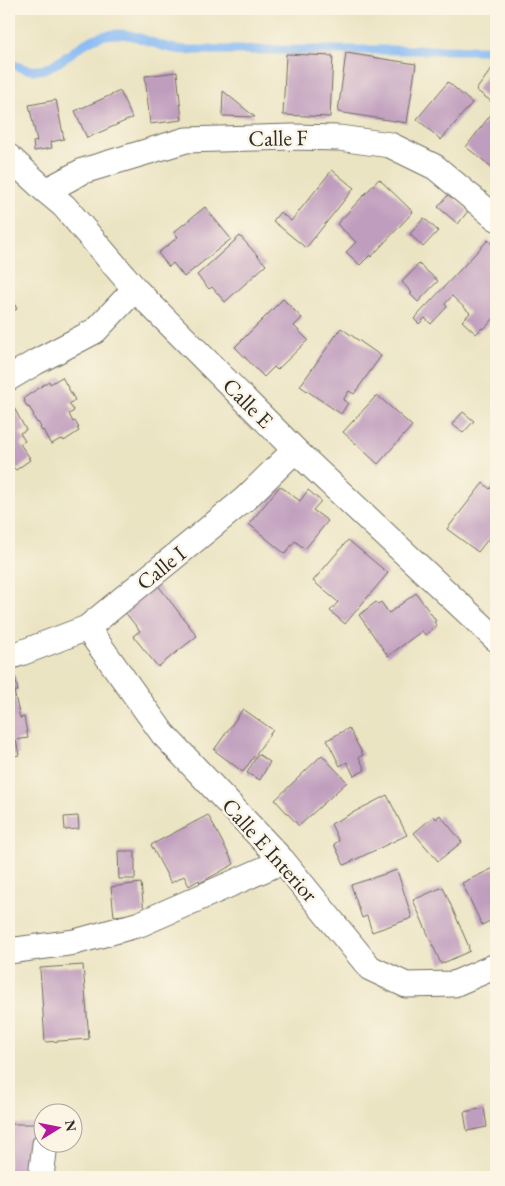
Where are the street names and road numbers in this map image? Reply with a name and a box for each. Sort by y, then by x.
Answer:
street label: Calle F [248,123,308,153]
street label: Calle E [216,371,280,435]
street label: Calle I [130,539,192,597]
street label: Calle E Interior [216,792,325,909]

